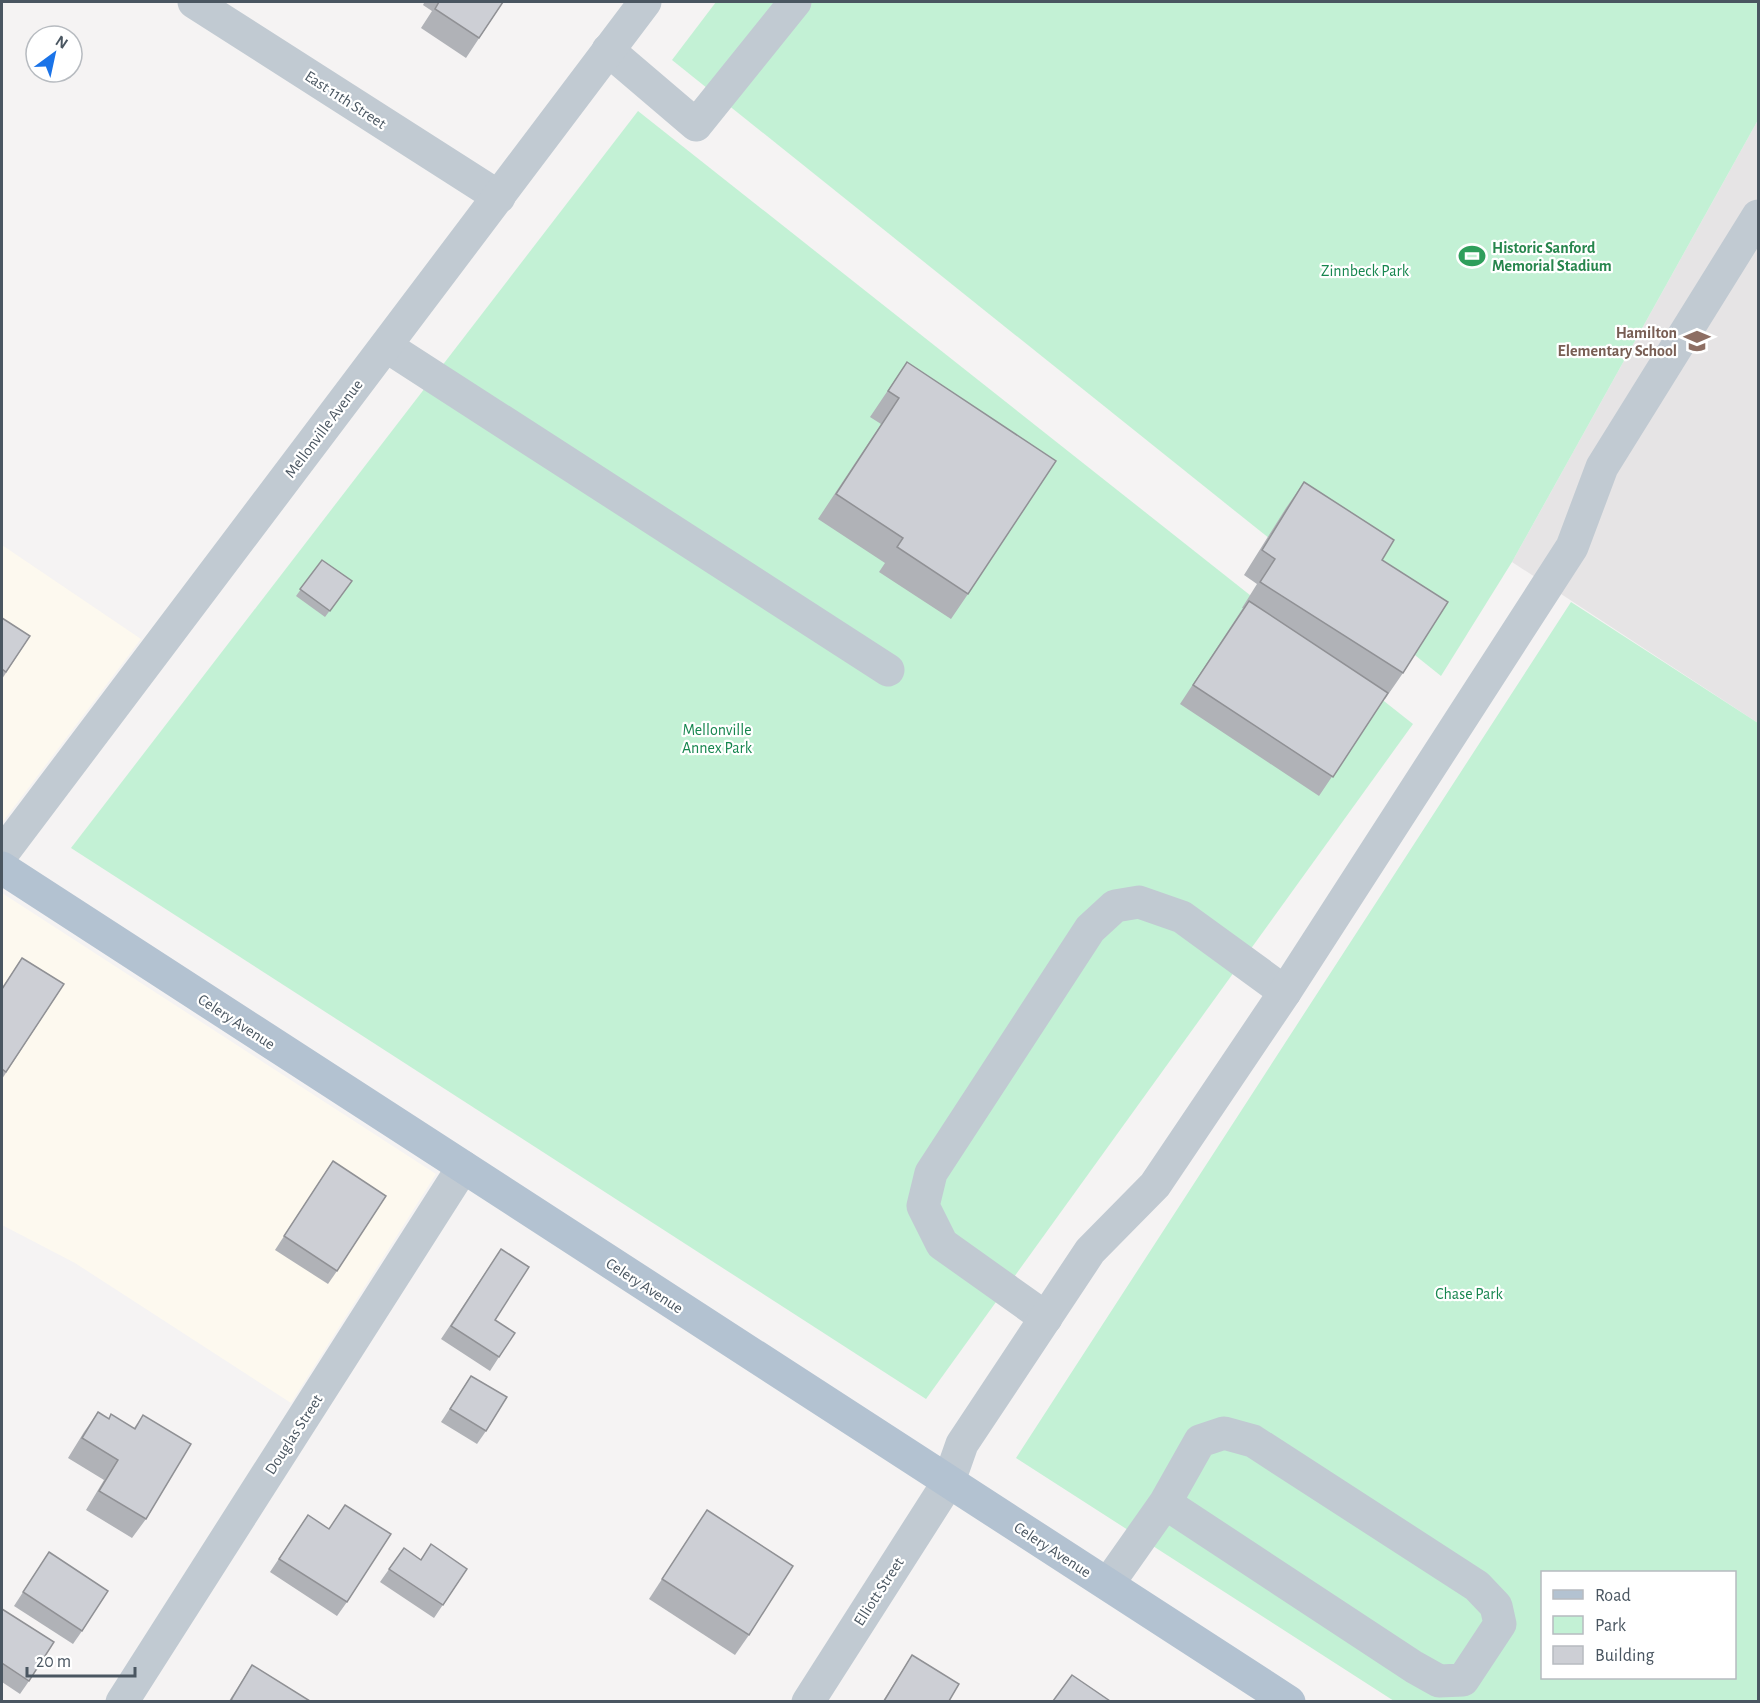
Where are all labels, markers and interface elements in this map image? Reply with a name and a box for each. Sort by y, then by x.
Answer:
north arrow [24,24,84,84]
text: N [53,33,71,52]
street label: East 11th Street [302,68,389,132]
place label: Historic Sanford Memorial Stadium [1492,240,1612,274]
sports icon: Historic Sanford Memorial Stadium [1457,241,1487,271]
park label: Zinnbeck Park [1321,263,1410,279]
place label: Hamilton Elementary School [1557,325,1677,360]
school or university icon: Hamilton Elementary School [1682,326,1712,356]
street label: Mellonville Avenue [282,376,366,481]
park label: Mellonville Annex Park [682,722,753,756]
street label: Celery Avenue [195,991,278,1053]
street label: Celery Avenue [603,1255,686,1317]
park label: Chase Park [1435,1286,1503,1302]
street label: Douglas Street [262,1392,326,1477]
street label: Celery Avenue [1011,1519,1094,1581]
street label: Elliott Street [851,1555,907,1629]
legend [1541,1571,1736,1679]
text: Road [1595,1587,1631,1605]
text: Park [1595,1617,1627,1635]
scale bar [27,1640,135,1678]
text: Building [1595,1647,1655,1665]
text: 20 m [36,1653,71,1671]

